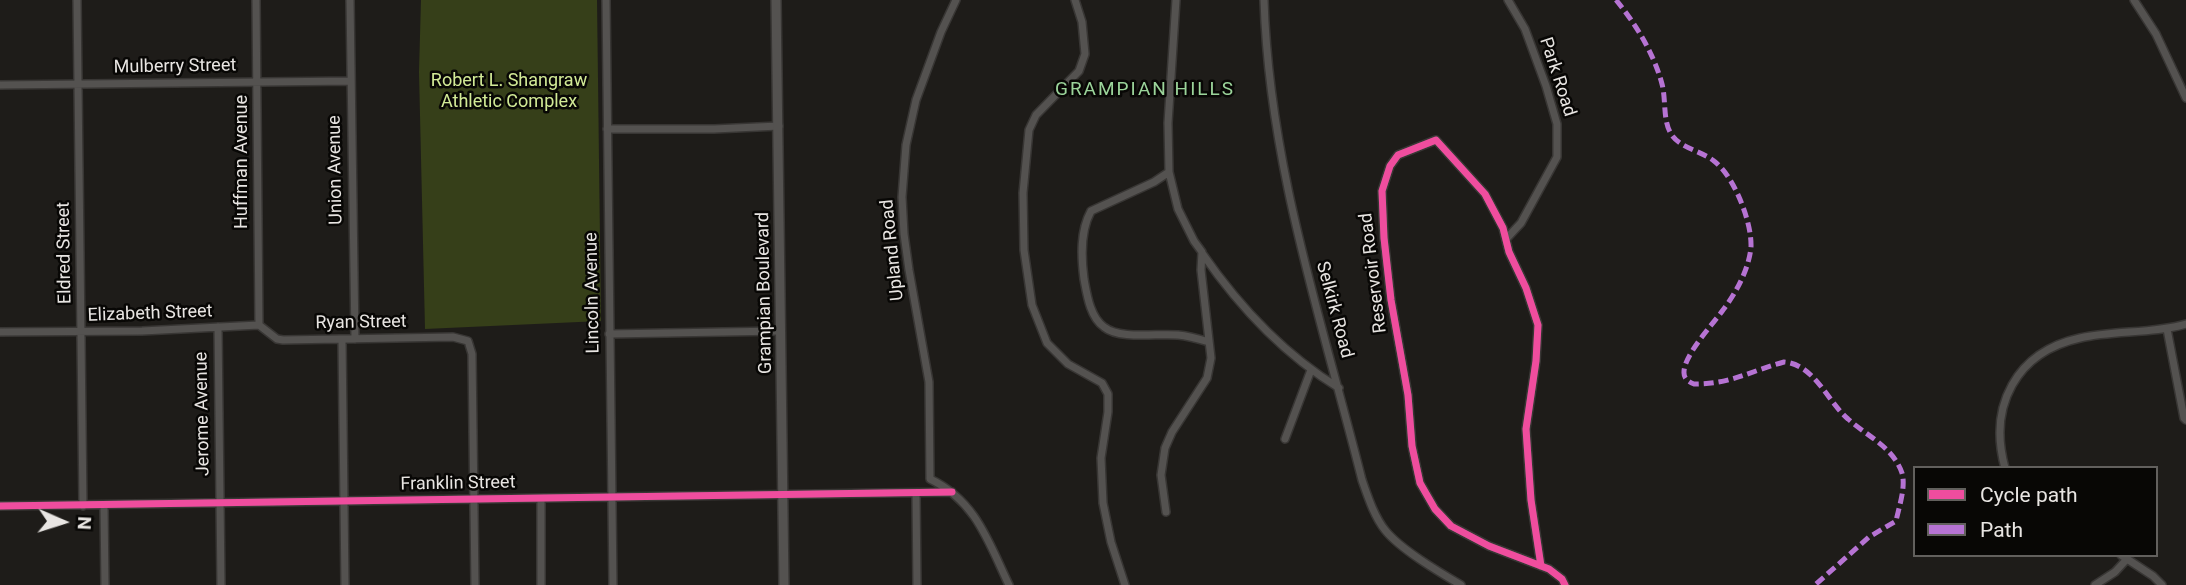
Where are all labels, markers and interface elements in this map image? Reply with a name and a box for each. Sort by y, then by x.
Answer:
street label: Park Road [1534,35,1580,119]
street label: Mulberry Street [114,55,236,79]
park label: Robert L. Shangraw Athletic Complex [431,70,587,112]
district label: GRAMPIAN HILLS [1057,79,1233,101]
street label: Huffman Avenue [231,95,253,229]
street label: Union Avenue [324,115,348,225]
street label: Upland Road [877,198,909,302]
street label: Eldred Street [53,202,77,304]
street label: Grampian Boulevard [753,212,777,374]
street label: Reservoir Road [1356,212,1392,334]
street label: Lincoln Avenue [581,232,605,354]
street label: Selkirk Road [1311,259,1357,361]
street label: Elizabeth Street [87,301,213,327]
street label: Ryan Street [315,311,407,335]
street label: Jerome Avenue [191,352,215,476]
legend [1913,466,2158,557]
street label: Franklin Street [400,472,516,496]
text: Cycle path [1980,483,2078,507]
north arrow [28,487,98,557]
text: N [73,516,96,530]
text: Path [1980,518,2023,542]

